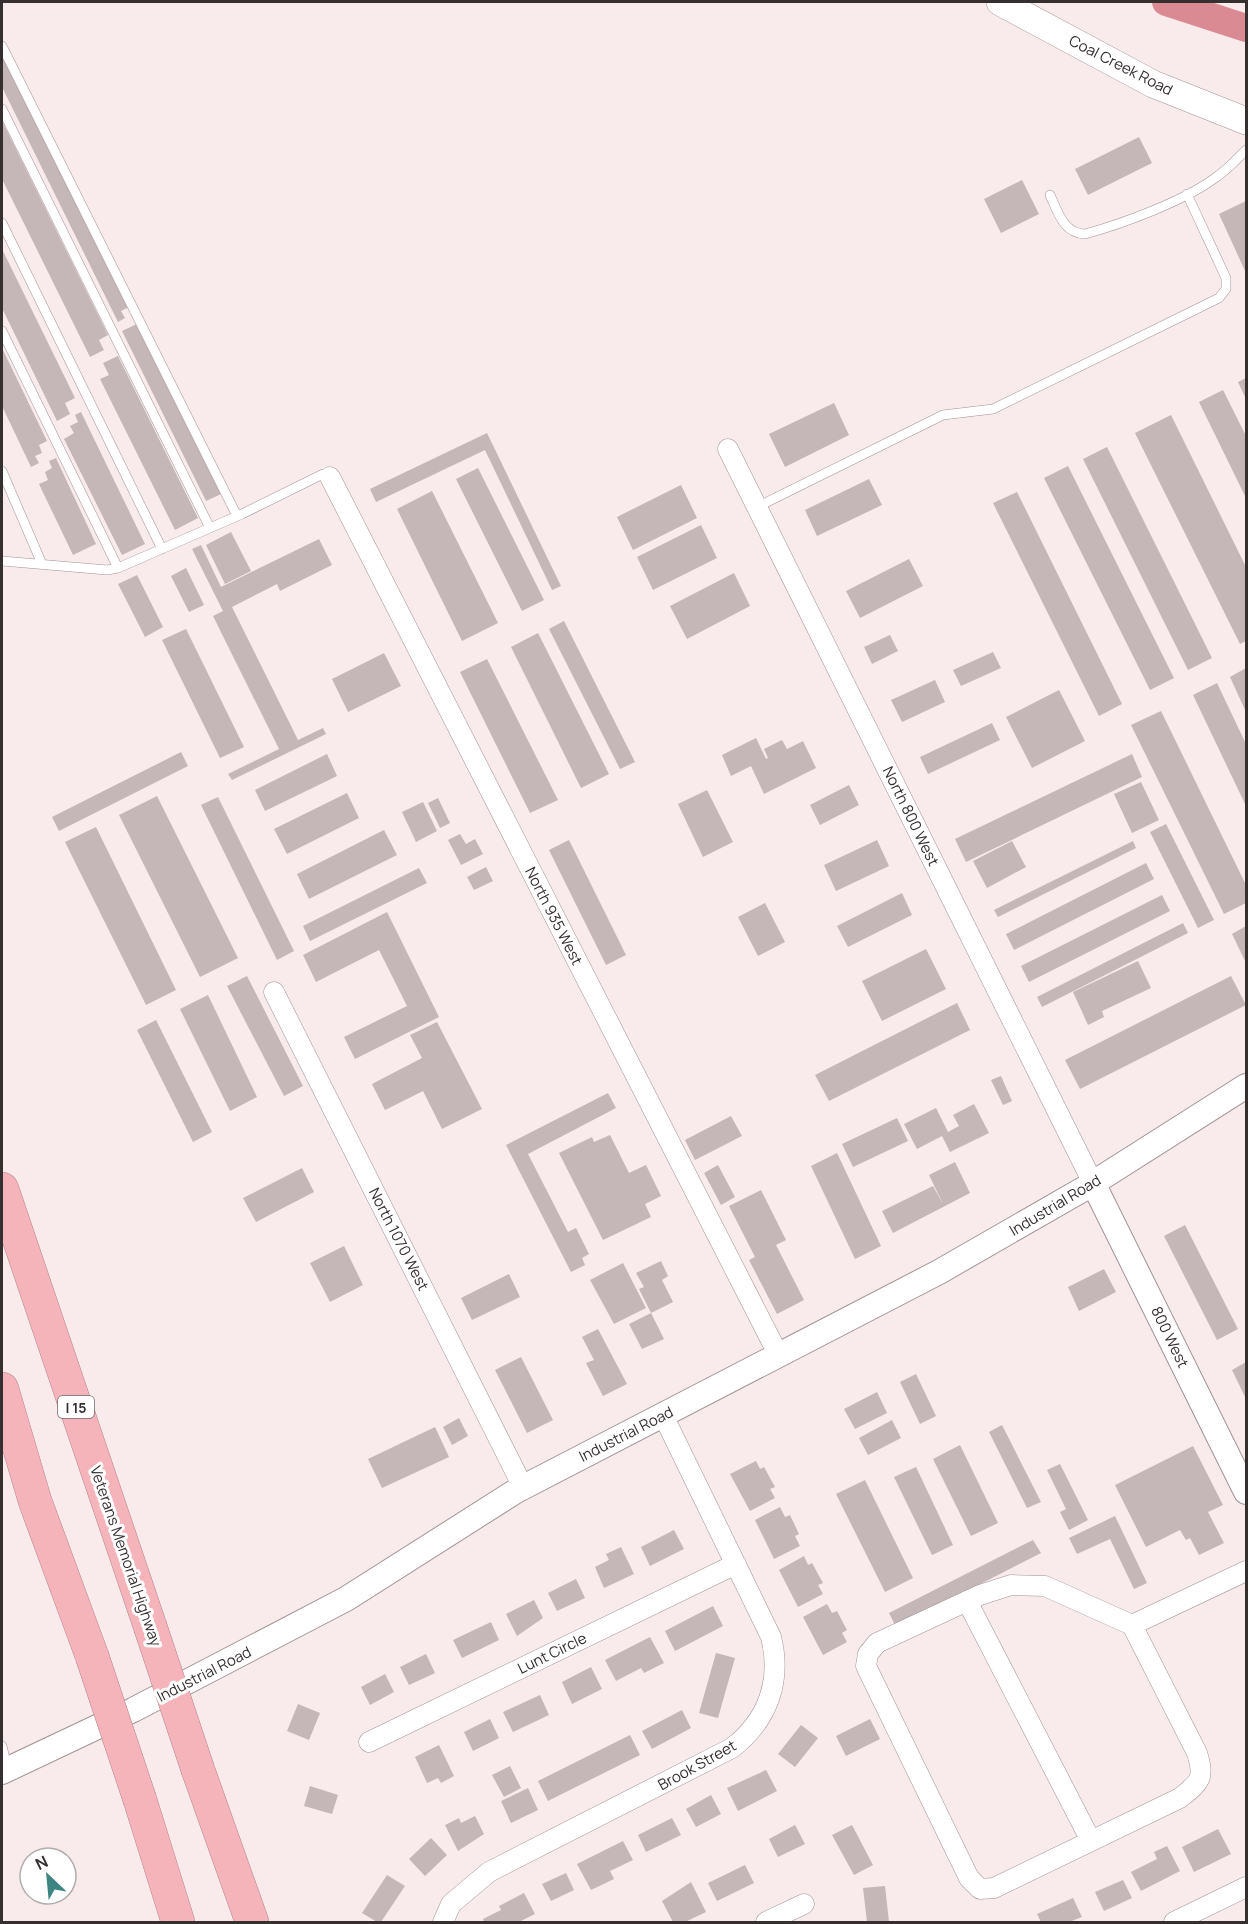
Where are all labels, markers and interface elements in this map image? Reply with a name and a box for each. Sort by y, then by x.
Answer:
street label: Coal Creek Road [1065,30,1177,100]
street label: North 800 West [878,763,944,869]
street label: North 935 West [520,863,588,969]
street label: Industrial Road [1005,1169,1105,1241]
street label: North 1070 West [364,1184,434,1294]
street label: 800 West [1146,1303,1194,1371]
road number: I 15 [58,1396,94,1418]
street label: Industrial Road [575,1401,677,1467]
street label: Veterans Memorial Highway [85,1463,167,1649]
street label: Lunt Circle [514,1627,590,1679]
street label: Industrial Road [153,1641,255,1707]
street label: Brook Street [654,1735,740,1795]
north arrow [18,1846,78,1906]
text: N [31,1850,51,1875]

